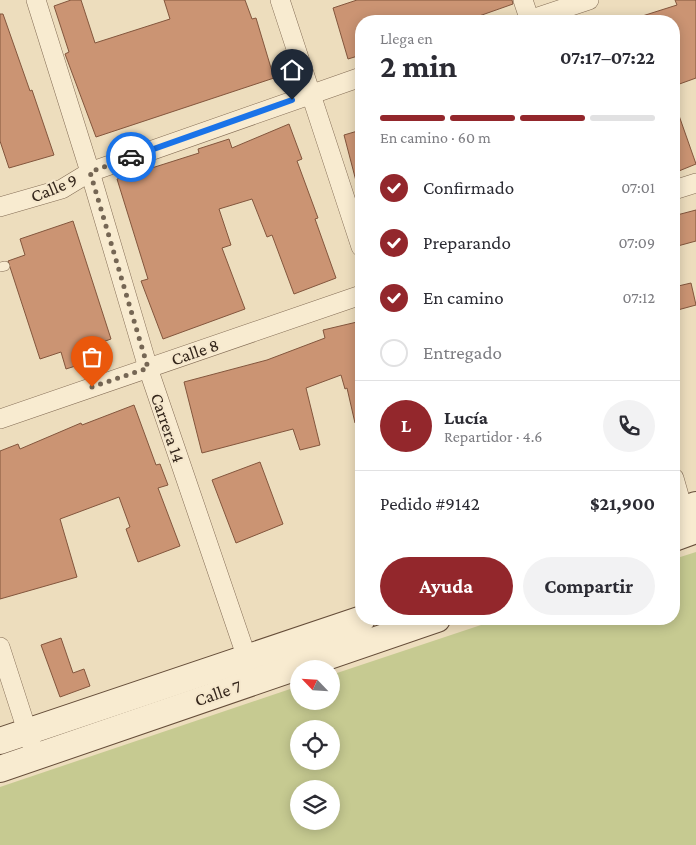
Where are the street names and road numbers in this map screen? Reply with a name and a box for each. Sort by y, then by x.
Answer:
street label: Calle 9 [28,170,80,206]
street label: Calle 8 [168,335,222,369]
street label: Carrera 14 [147,391,189,465]
street label: Calle 7 [192,676,244,710]

